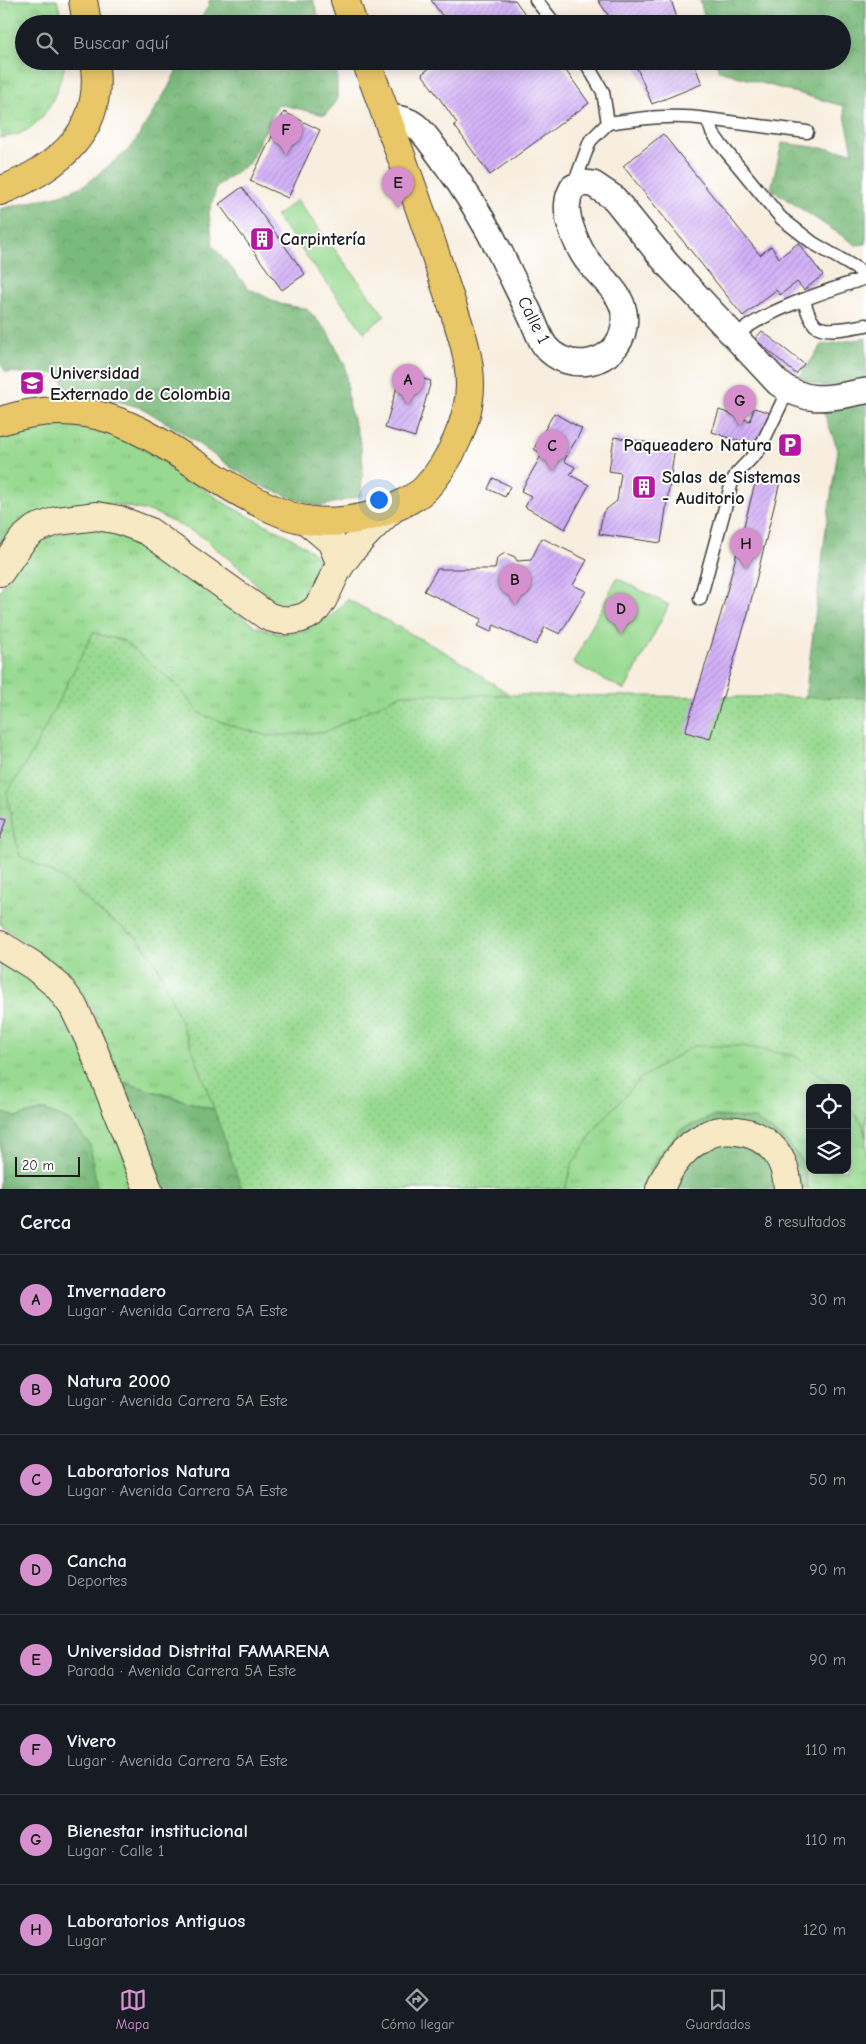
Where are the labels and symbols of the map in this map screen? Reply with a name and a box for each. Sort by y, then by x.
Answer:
pin: F [270,114,302,155]
pin: E [382,167,414,208]
building icon: Carpintería [249,226,275,252]
place label: Carpintería [280,229,366,250]
street label: Calle 1 [513,293,554,347]
place label: Universidad Externado de Colombia [50,363,231,405]
pin: A [392,364,424,405]
school or university icon: Universidad Externado de Colombia [19,370,45,396]
pin: G [724,385,756,426]
pin: C [536,430,568,471]
parking icon: Paqueadero Natura [777,432,803,458]
place label: Paqueadero Natura [623,435,772,456]
place label: Salas de Sistemas - Auditorio [662,467,801,509]
building icon: Salas de Sistemas - Auditorio [631,474,657,500]
your location [366,487,392,513]
pin: H [730,528,762,569]
pin: B [499,564,531,605]
pin: D [605,593,637,634]
scale bar [15,1154,80,1177]

